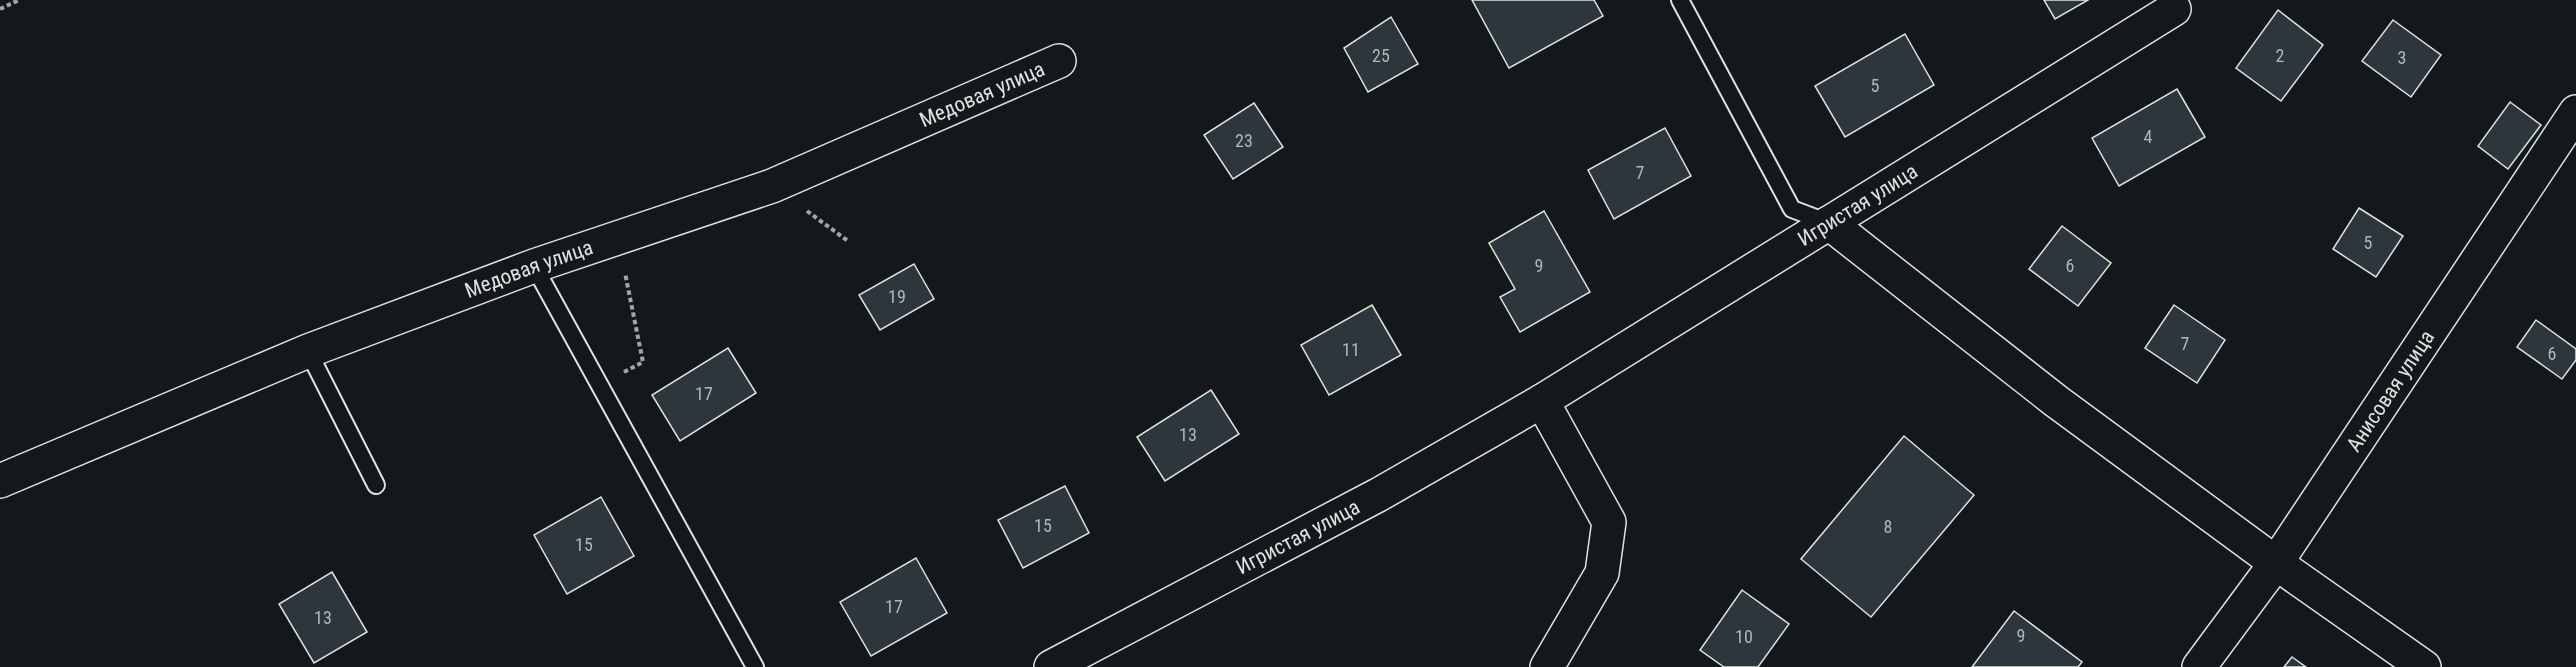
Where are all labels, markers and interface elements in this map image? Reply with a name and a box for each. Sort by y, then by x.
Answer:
house number: 25 [1372,45,1390,66]
house number: 2 [2276,45,2285,66]
house number: 3 [2398,47,2406,68]
street label: Медовая улица [916,57,1048,132]
house number: 5 [1871,75,1880,96]
house number: 4 [2144,126,2153,147]
house number: 23 [1235,130,1253,151]
street label: Игристая улица [1793,159,1922,251]
house number: 7 [1636,162,1645,183]
house number: 5 [2364,232,2373,253]
street label: Медовая улица [462,235,596,303]
house number: 9 [1535,255,1543,276]
house number: 6 [2066,255,2074,276]
house number: 19 [888,286,906,307]
street label: Анисовая улица [2342,326,2439,456]
house number: 7 [2181,333,2190,354]
house number: 11 [1342,339,1360,360]
house number: 6 [2548,343,2556,364]
house number: 17 [695,383,713,404]
house number: 13 [1179,424,1197,445]
street label: Игристая улица [1232,495,1364,579]
house number: 15 [1034,515,1052,536]
house number: 8 [1884,516,1892,537]
house number: 15 [575,534,593,555]
house number: 17 [885,596,903,617]
house number: 13 [314,607,332,628]
house number: 9 [2017,625,2025,646]
house number: 10 [1735,626,1753,647]

